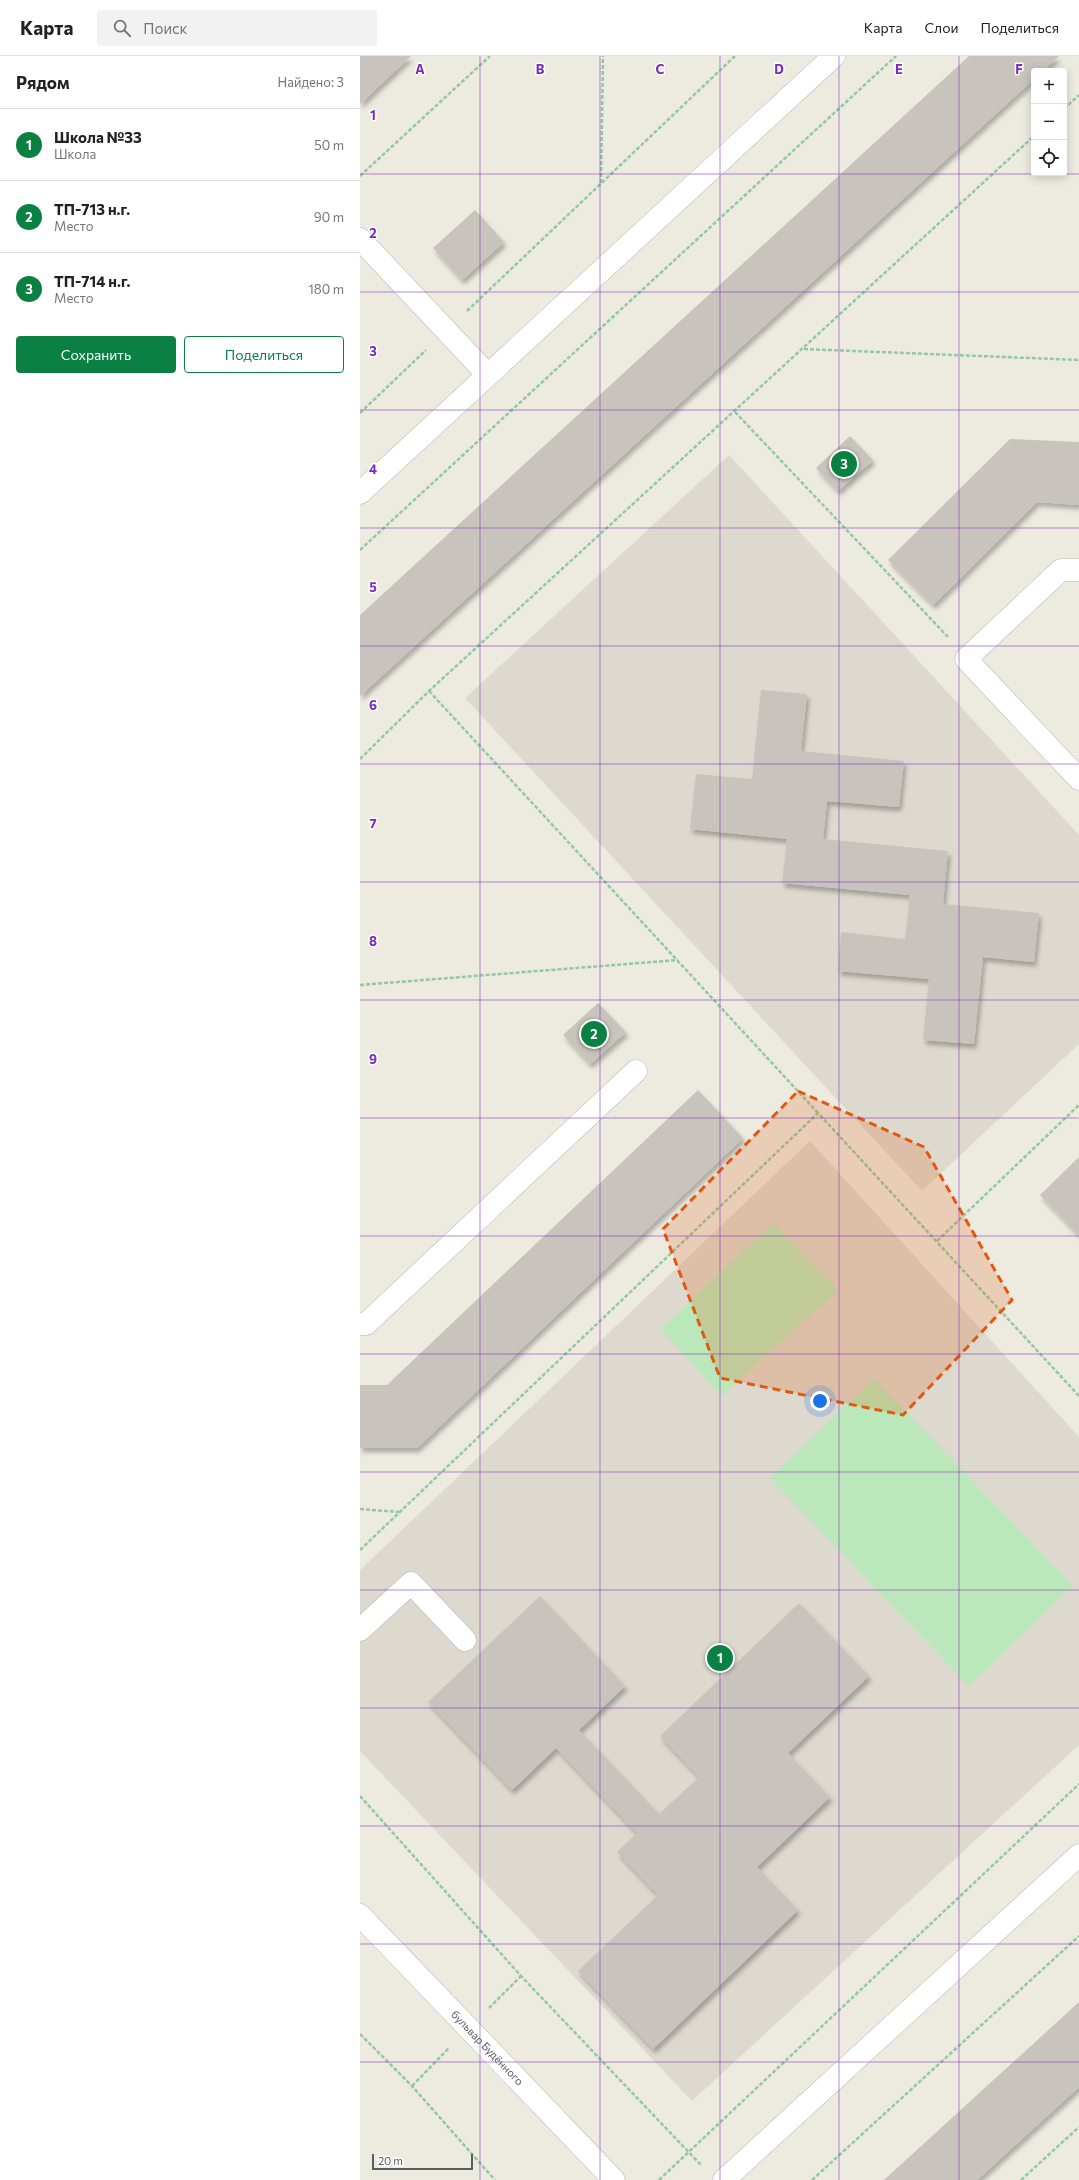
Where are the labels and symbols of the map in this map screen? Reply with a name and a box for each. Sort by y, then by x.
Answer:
text: A [415,61,425,77]
text: B [536,61,545,77]
text: C [656,61,665,77]
text: D [774,61,784,77]
text: E [895,61,903,77]
text: F [1015,61,1023,77]
text: 1 [370,107,376,123]
text: 2 [369,225,377,241]
text: 3 [369,343,377,359]
pin: 3 [831,449,857,479]
text: 4 [369,461,377,477]
text: 5 [369,579,377,595]
text: 6 [369,697,377,713]
text: 7 [369,815,377,831]
text: 8 [369,933,377,949]
pin: 2 [581,1019,607,1049]
text: 9 [369,1051,377,1067]
your location [810,1391,830,1411]
pin: 1 [707,1643,733,1673]
street label: бульвар Будённого [449,2007,527,2088]
scale bar [372,2152,473,2171]

